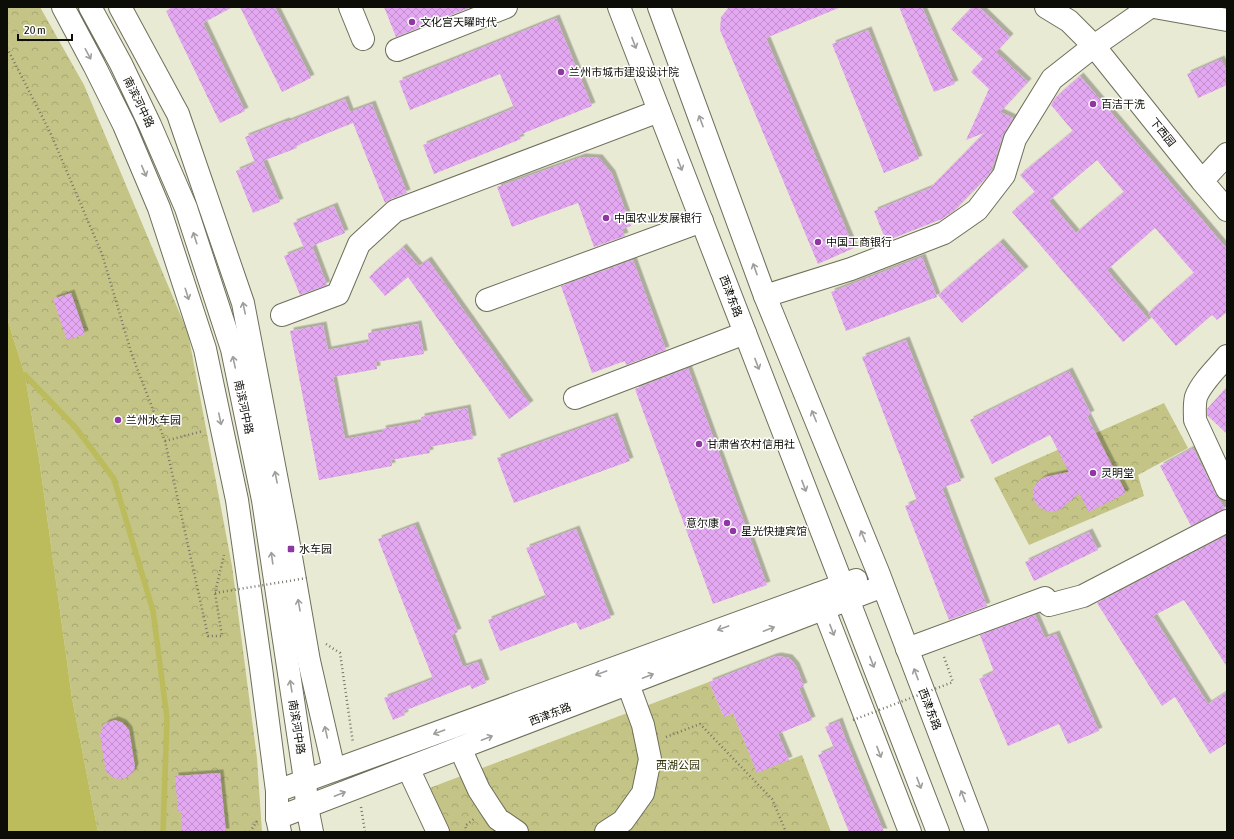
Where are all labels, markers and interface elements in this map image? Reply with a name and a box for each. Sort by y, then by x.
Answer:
scale bar [18,16,72,42]
place label: 文化宫天矅时代 [420,16,497,28]
marker: 文化宫天矅时代 [407,17,417,27]
text: 20 m [24,23,46,37]
one-way arrow [630,37,638,49]
one-way arrow [85,48,93,60]
place label: 兰州市城市建设设计院 [569,66,679,78]
marker: 兰州市城市建设设计院 [556,67,566,77]
street label: 南滨河中路 [122,75,156,129]
place label: 百洁干洗 [1101,98,1145,110]
marker: 百洁干洗 [1088,99,1098,109]
one-way arrow [696,115,704,127]
street label: 下西园 [1148,115,1178,149]
one-way arrow [677,158,685,170]
one-way arrow [140,165,148,177]
place label: 中国农业发展银行 [614,212,702,224]
marker: 中国农业发展银行 [601,213,611,223]
one-way arrow [191,232,199,244]
place label: 中国工商银行 [826,236,892,248]
marker: 中国工商银行 [813,237,823,247]
one-way arrow [751,263,759,275]
street label: 西津东路 [718,273,744,319]
one-way arrow [184,287,191,300]
one-way arrow [240,302,248,315]
one-way arrow [230,355,238,368]
one-way arrow [754,358,762,370]
street label: 南滨河中路 [232,379,256,435]
one-way arrow [810,410,817,422]
one-way arrow [217,412,225,425]
place label: 兰州水车园 [126,414,181,426]
marker: 兰州水车园 [113,415,123,425]
place label: 甘肃省农村信用社 [707,438,795,450]
marker: 甘肃省农村信用社 [694,439,704,449]
place label: 灵明堂 [1101,467,1134,479]
marker: 灵明堂 [1088,468,1098,478]
one-way arrow [272,471,280,484]
one-way arrow [801,479,808,491]
place label: 意尔康 [686,517,719,529]
marker: 意尔康 [722,518,732,528]
place label: 星光快捷宾馆 [741,525,807,537]
marker: 星光快捷宾馆 [728,526,738,536]
one-way arrow [859,530,867,542]
place label: 水车园 [299,543,332,555]
marker: 水车园 [286,544,296,554]
one-way arrow [268,552,276,565]
one-way arrow [295,599,303,612]
one-way arrow [828,624,836,636]
one-way arrow [717,625,729,633]
one-way arrow [763,625,775,633]
one-way arrow [869,655,876,667]
one-way arrow [595,669,607,677]
one-way arrow [912,669,920,681]
one-way arrow [641,672,653,680]
one-way arrow [287,680,295,693]
street label: 西津东路 [917,686,943,732]
street label: 南滨河中路 [287,699,307,755]
street label: 西津东路 [527,701,573,727]
one-way arrow [321,726,329,739]
one-way arrow [434,728,446,736]
one-way arrow [481,733,493,741]
one-way arrow [875,745,883,757]
park label: 西湖公园 [656,759,700,771]
one-way arrow [915,777,923,789]
one-way arrow [333,790,345,798]
one-way arrow [958,790,966,802]

